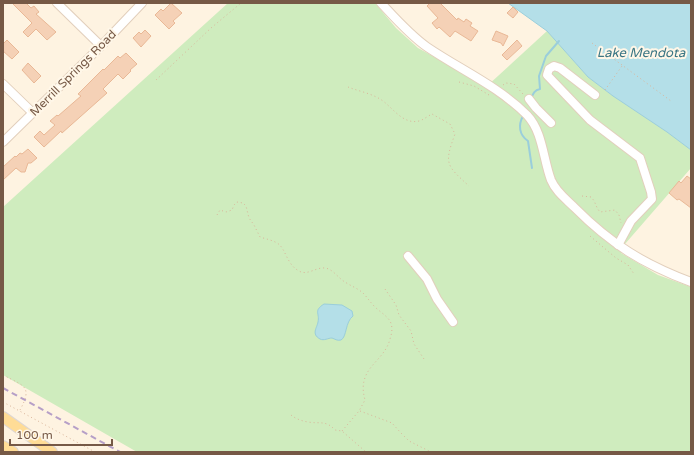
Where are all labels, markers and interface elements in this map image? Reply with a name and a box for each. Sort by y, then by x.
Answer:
street label: Merrill Springs Road [27,27,119,119]
water label: Lake Mendota [597,45,686,61]
scale bar [10,421,112,447]
text: 100 m [16,428,53,442]

